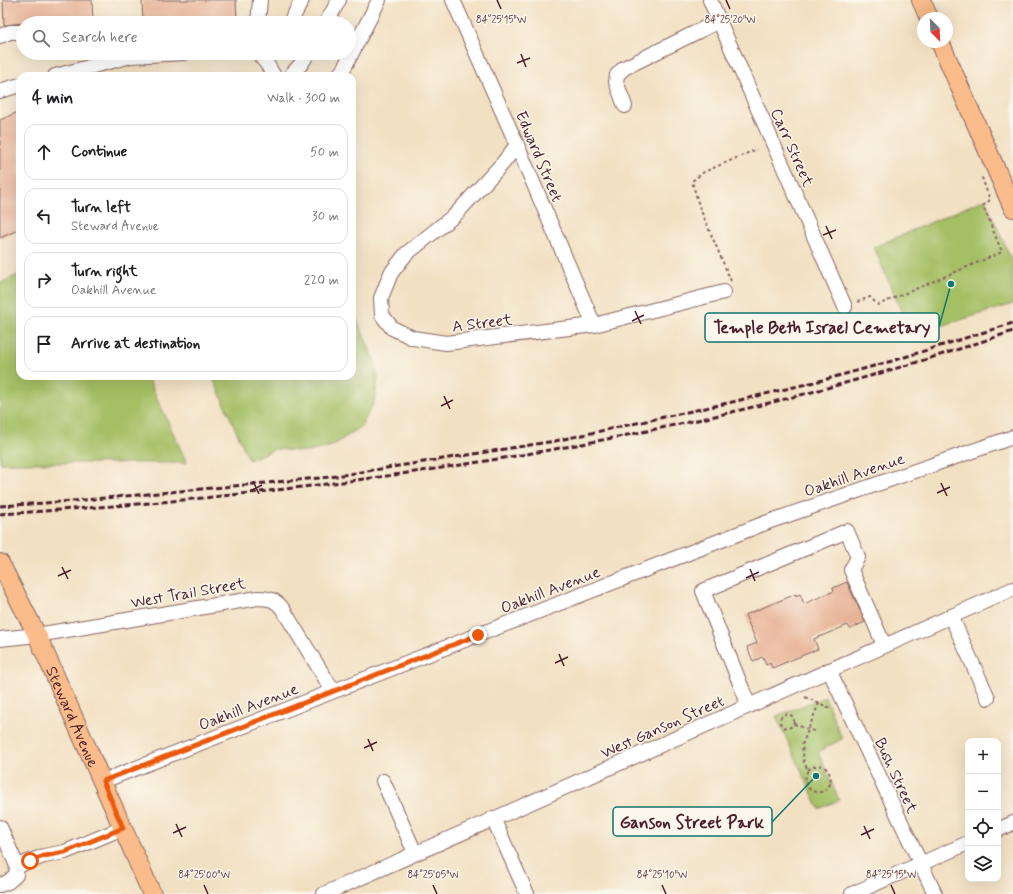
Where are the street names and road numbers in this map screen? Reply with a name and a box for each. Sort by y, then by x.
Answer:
street label: Carr Street [765,105,819,191]
street label: Edward Street [510,108,567,205]
street label: A Street [451,309,514,338]
street label: Oakhill Avenue [801,448,908,502]
street label: Oakhill Avenue [498,562,603,619]
street label: West Trail Street [129,573,248,614]
street label: Steward Avenue [40,663,104,771]
street label: Oakhill Avenue [196,679,301,736]
street label: West Ganson Street [598,691,728,764]
street label: Bush Street [869,735,922,817]

